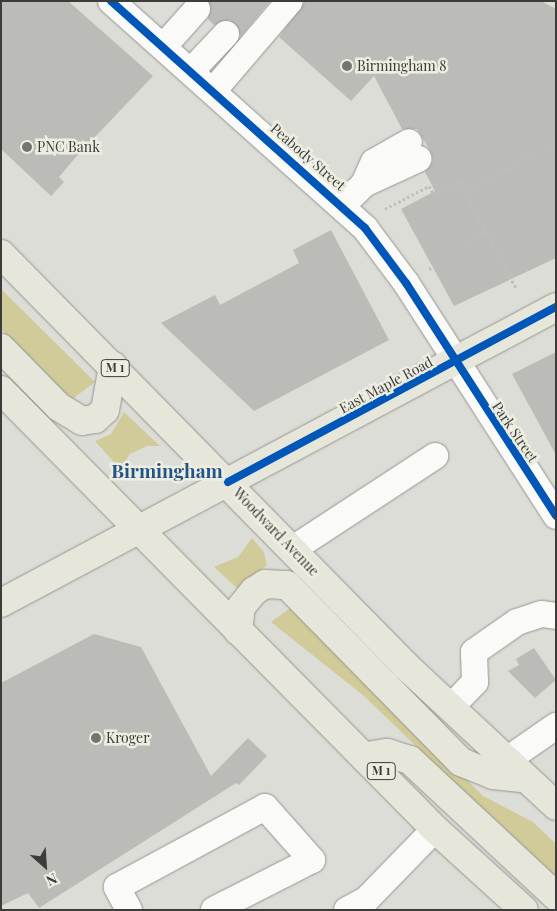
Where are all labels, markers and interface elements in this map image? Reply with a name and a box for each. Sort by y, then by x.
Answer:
place label: Birmingham 8 [357,58,447,74]
marker: Birmingham 8 [341,60,353,72]
street label: Peabody Street [267,120,349,194]
place label: PNC Bank [37,139,100,155]
marker: PNC Bank [21,141,33,153]
street label: East Maple Road [336,353,436,417]
road number: M 1 [100,358,130,378]
street label: Park Street [489,398,541,466]
district label: Birmingham [111,460,223,482]
street label: Woodward Avenue [229,484,323,580]
place label: Kroger [106,730,149,746]
marker: Kroger [90,732,102,744]
road number: M 1 [366,761,396,780]
north arrow [20,841,70,891]
text: N [43,869,61,891]

